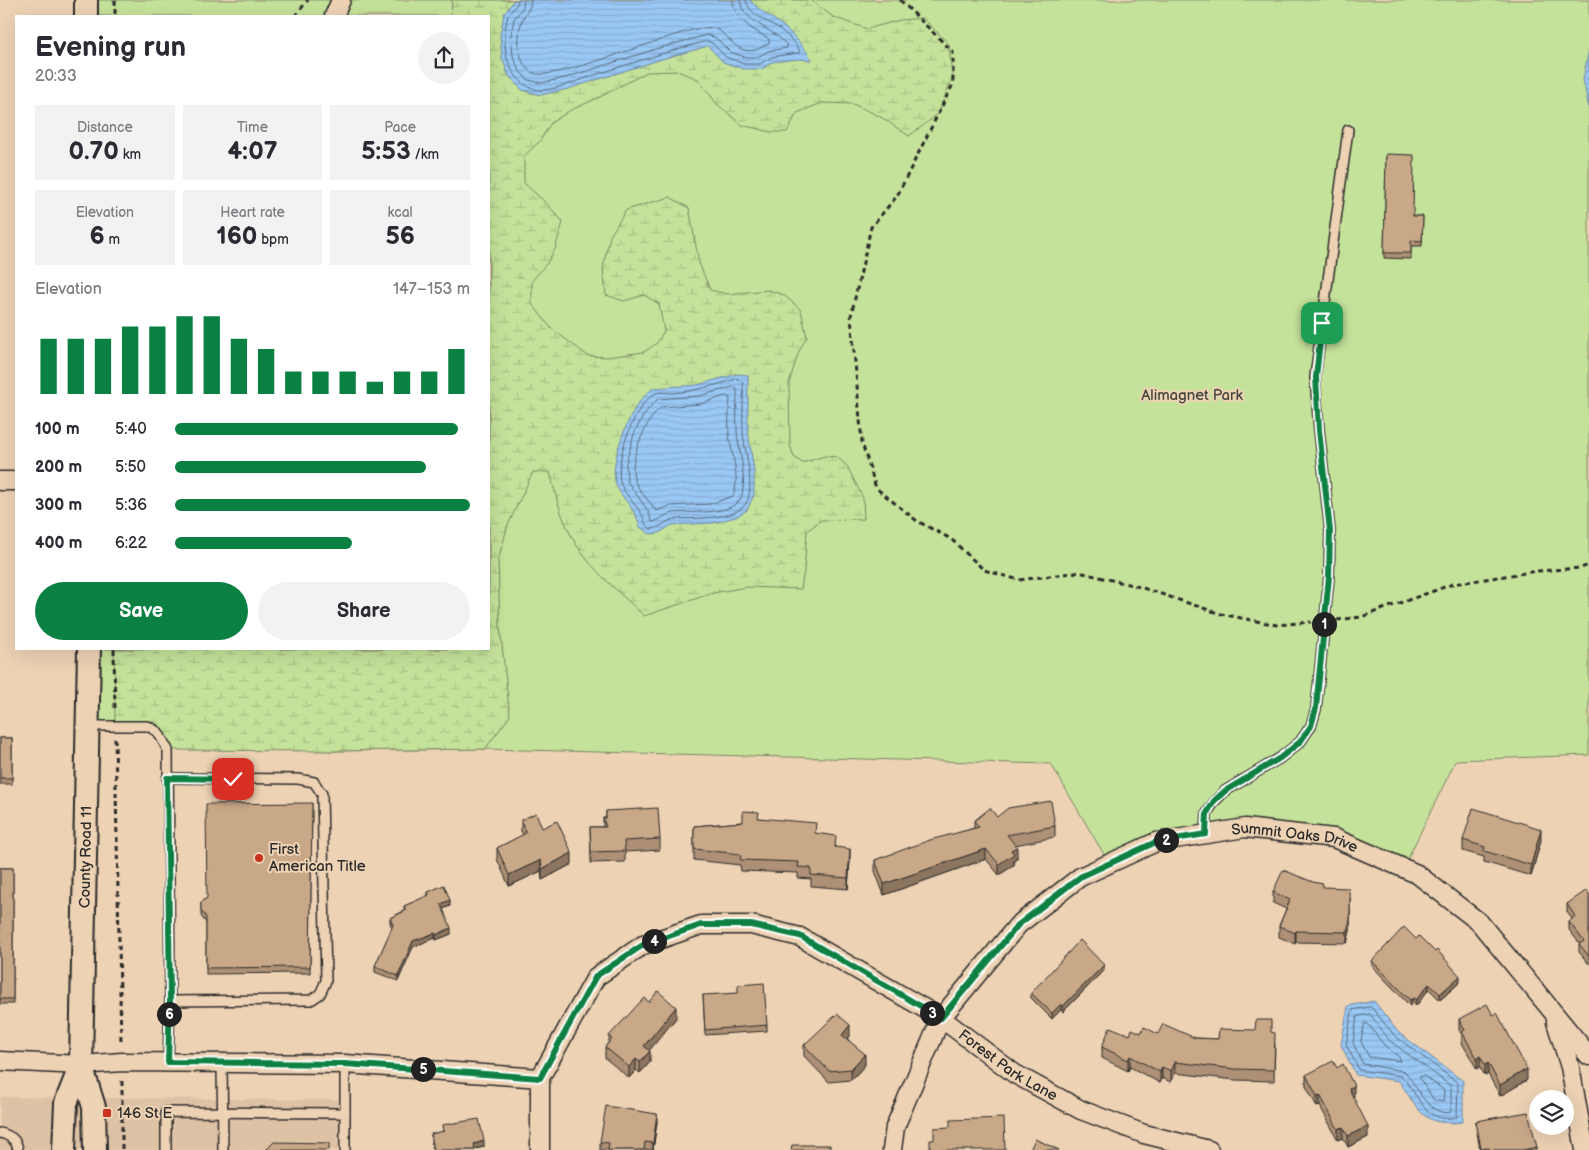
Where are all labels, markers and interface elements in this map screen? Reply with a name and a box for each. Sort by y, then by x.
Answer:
text: Evening run [35,31,186,64]
button: share [418,32,470,84]
text: 20:33 [35,67,77,86]
text: Distance [77,119,133,136]
text: Time [237,119,268,136]
text: Pace [384,119,416,136]
text: 0.70 [68,136,119,167]
text: 4:07 [227,136,278,167]
text: 5:53 [361,136,411,167]
text: km [119,146,141,163]
text: /km [411,146,439,163]
text: Elevation [76,204,134,221]
text: Heart rate [220,204,285,221]
text: kcal [388,204,413,221]
text: 6 [90,221,105,252]
text: 160 [216,221,257,252]
text: 56 [385,221,415,252]
text: m [105,231,120,248]
text: bpm [257,231,289,248]
text: Elevation [35,280,102,299]
text: 147–153 m [393,280,470,299]
pin [1301,302,1343,344]
icon: arrive [1308,309,1336,337]
park label: Alimagnet Park [1141,386,1243,405]
text: 100 m [35,420,80,439]
text: 5:40 [115,420,147,439]
text: 200 m [35,458,82,477]
text: 5:50 [115,458,146,477]
text: 300 m [35,496,82,515]
text: 5:36 [115,496,147,515]
text: 400 m [35,534,82,553]
text: 6:22 [115,534,147,553]
button: Save [35,582,248,640]
button: Share [258,582,470,640]
pin: 1 [1312,612,1336,636]
text: 1 [1322,616,1327,633]
pin [212,758,254,800]
icon: check [219,765,247,793]
street label: County Road 11 [76,806,96,908]
street label: Summit Oaks Drive [1230,818,1361,857]
pin: 2 [1154,828,1178,852]
text: 2 [1162,832,1171,849]
place label: First American Title [269,840,366,876]
marker: First American Title [253,852,265,864]
pin: 4 [642,928,666,954]
text: 4 [650,933,659,950]
pin: 3 [920,1000,944,1026]
pin: 6 [156,1002,182,1026]
text: 3 [928,1005,937,1022]
text: 6 [165,1006,174,1023]
street label: Forest Park Lane [955,1025,1061,1105]
pin: 5 [410,1056,436,1082]
text: 5 [419,1061,428,1078]
map controls [1529,1090,1574,1135]
button: layers [1529,1090,1574,1135]
place label: 146 St E [117,1104,173,1123]
marker: 146 St E [101,1107,113,1119]

